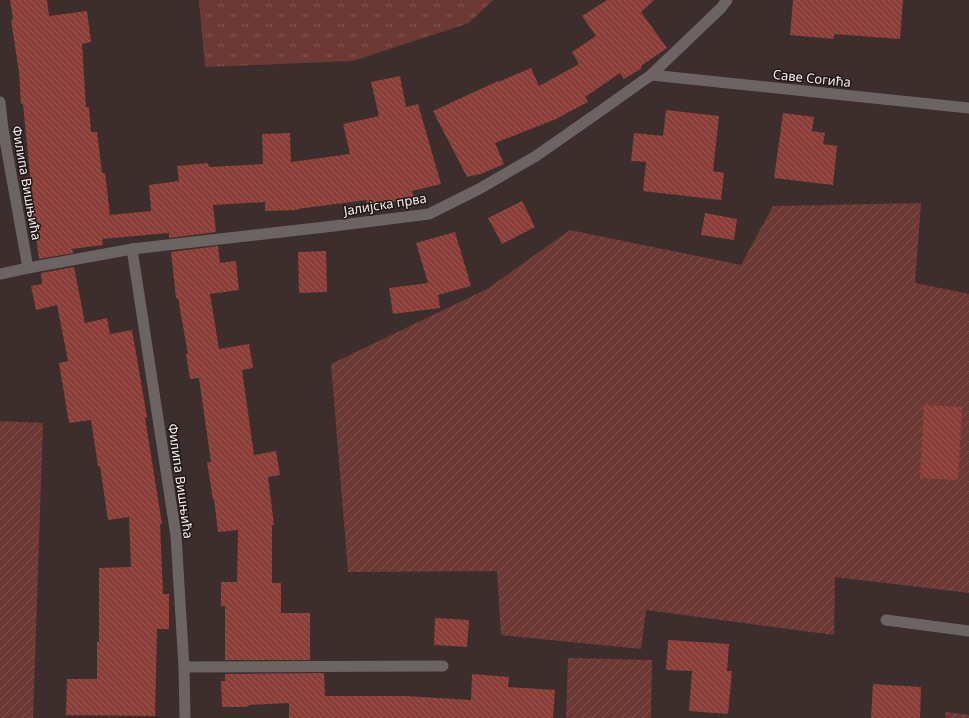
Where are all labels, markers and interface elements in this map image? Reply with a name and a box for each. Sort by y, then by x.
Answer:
street label: Саве Согића [772,65,852,91]
street label: Филипа Вишњића [8,124,46,242]
street label: Јалијска прва [340,189,428,220]
street label: Филипа Вишњића [164,422,198,540]

